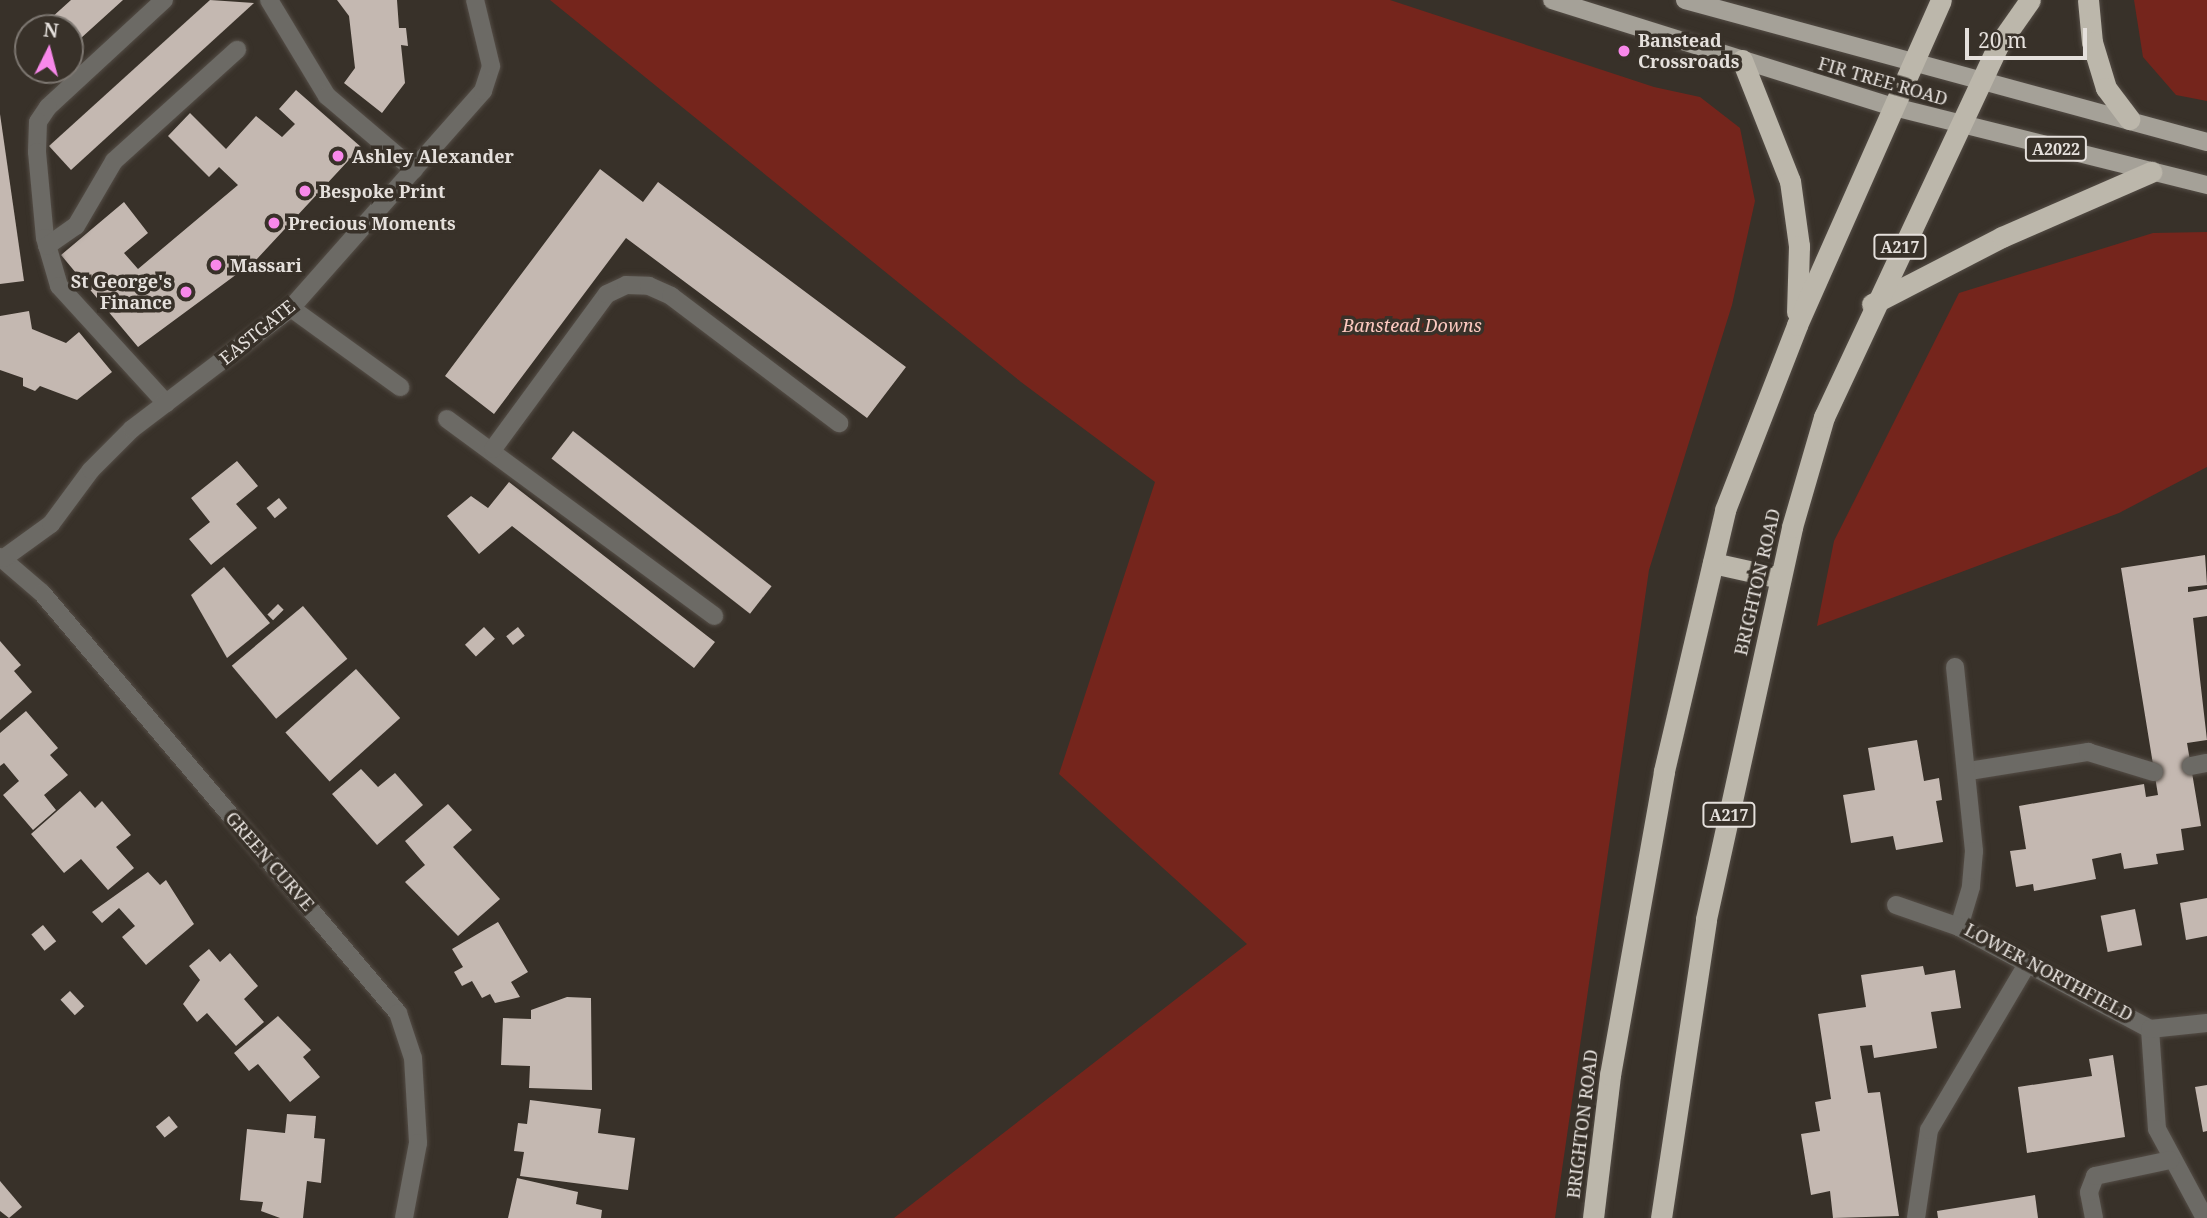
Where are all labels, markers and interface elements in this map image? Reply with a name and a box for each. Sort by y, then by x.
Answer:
north arrow [14,14,84,84]
scale bar [1969,14,2092,58]
text: N [42,16,60,44]
text: 20 m [1978,26,2027,54]
place label: Banstead Crossroads [1638,30,1739,72]
marker: Banstead Crossroads [1616,43,1632,59]
street label: FIR TREE ROAD [1816,52,1950,110]
road number: A2022 [2024,136,2088,162]
place label: Ashley Alexander [352,145,514,167]
marker: Ashley Alexander [330,148,346,164]
place label: Bespoke Print [319,180,445,202]
marker: Bespoke Print [297,183,313,199]
place label: Precious Moments [288,212,456,234]
marker: Precious Moments [266,215,282,231]
road number: A217 [1872,234,1928,260]
place label: Massari [230,254,302,276]
marker: Massari [208,257,224,273]
place label: St George's Finance [71,271,172,314]
marker: St George's Finance [178,284,194,300]
street label: EASTGATE [215,295,299,369]
park label: Banstead Downs [1342,314,1482,336]
street label: BRIGHTON ROAD [1730,507,1784,657]
road number: A217 [1701,802,1757,828]
street label: GREEN CURVE [221,807,319,915]
street label: LOWER NORTHFIELD [1961,918,2137,1026]
street label: BRIGHTON ROAD [1562,1048,1602,1200]

